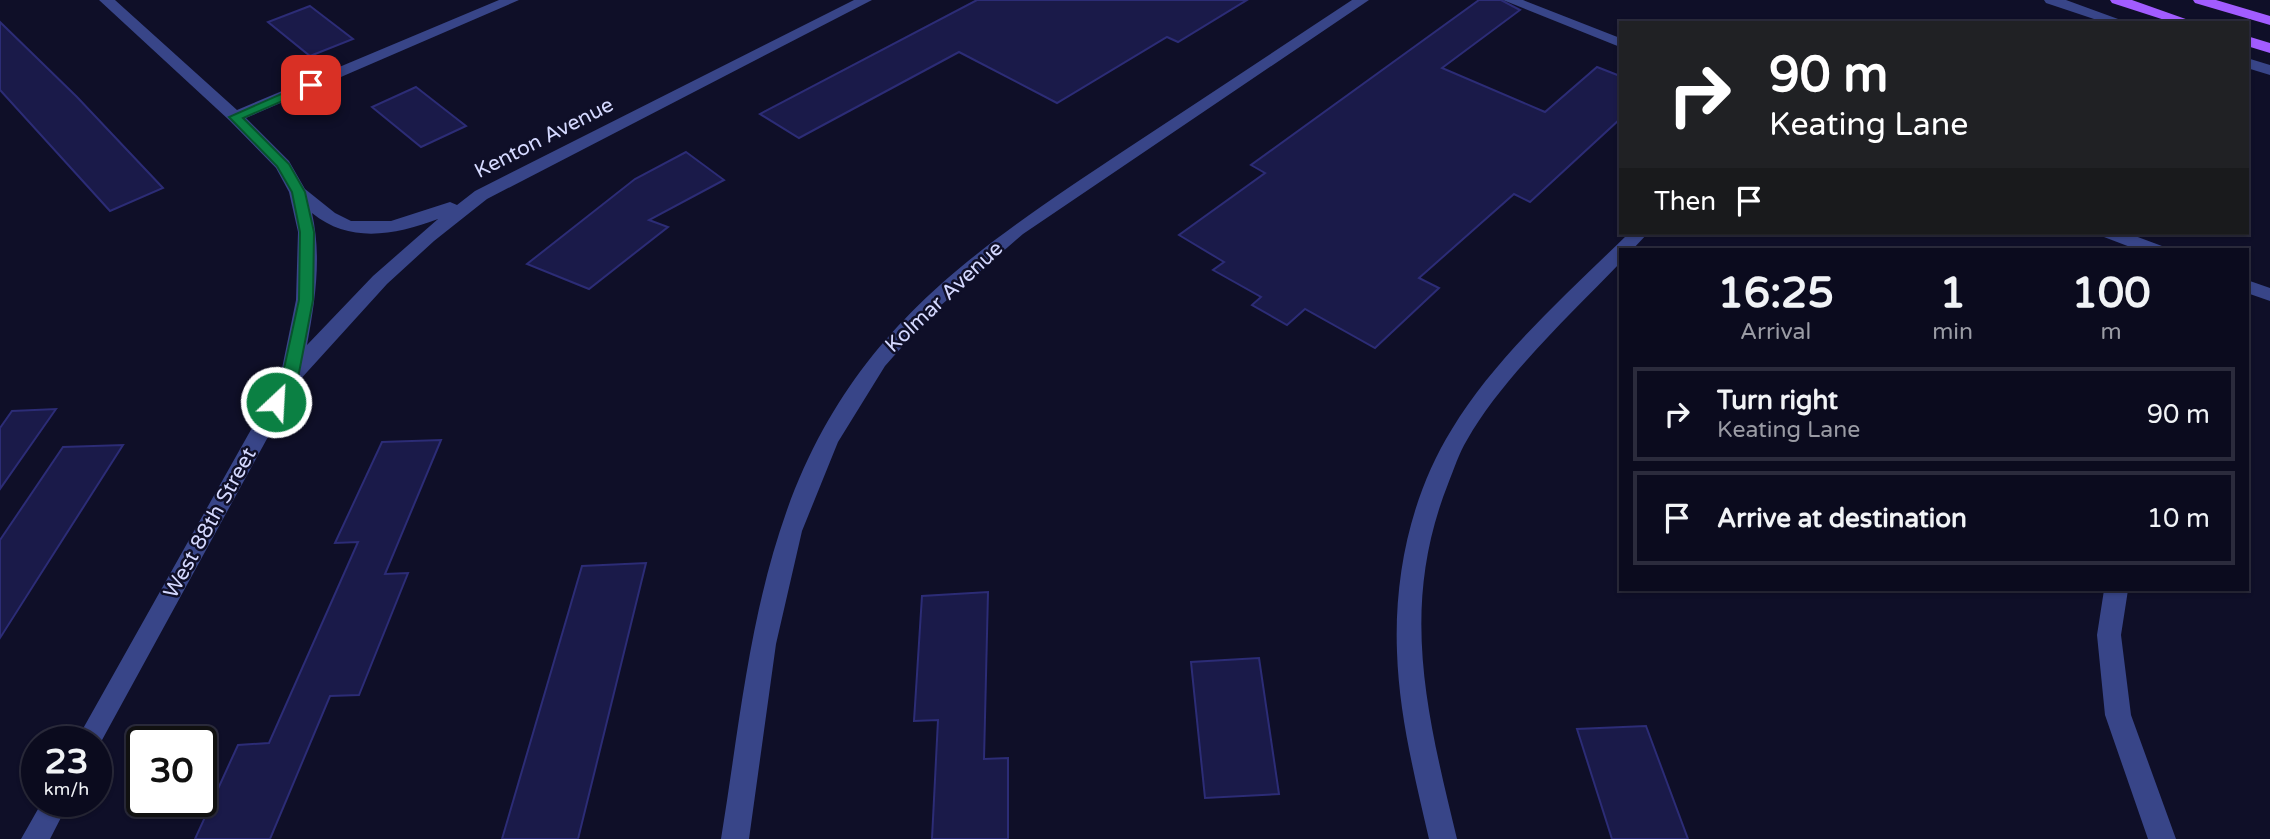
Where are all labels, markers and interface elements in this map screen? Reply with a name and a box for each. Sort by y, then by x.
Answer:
text: 90 m [1769,46,1888,105]
icon: right [1654,49,1745,140]
pin [281,55,341,115]
icon: arrive [292,66,330,104]
street label: Kenton Avenue [470,92,618,184]
text: Keating Lane [1769,106,1968,144]
icon: arrive [1730,182,1768,220]
text: Then [1654,186,1716,217]
street label: Kolmar Avenue [880,236,1008,358]
text: 16:25 [1717,268,1834,319]
text: 1 [1939,268,1966,319]
text: 100 [2071,268,2151,319]
text: Arrival [1740,318,1811,346]
text: min [1932,318,1973,346]
text: m [2100,318,2122,346]
position arrow [239,365,313,439]
text: Turn right [1717,385,1838,416]
icon: right [1658,395,1696,433]
text: 90 m [2147,399,2210,430]
text: Keating Lane [1717,416,1860,444]
street label: West 88th Street [158,443,262,603]
icon: arrive [1658,499,1696,537]
text: Arrive at destination [1717,503,1967,534]
text: 10 m [2147,503,2210,534]
speed limit sign: 30 [126,726,217,817]
text: 23 [45,741,88,783]
text: km/h [44,778,89,800]

